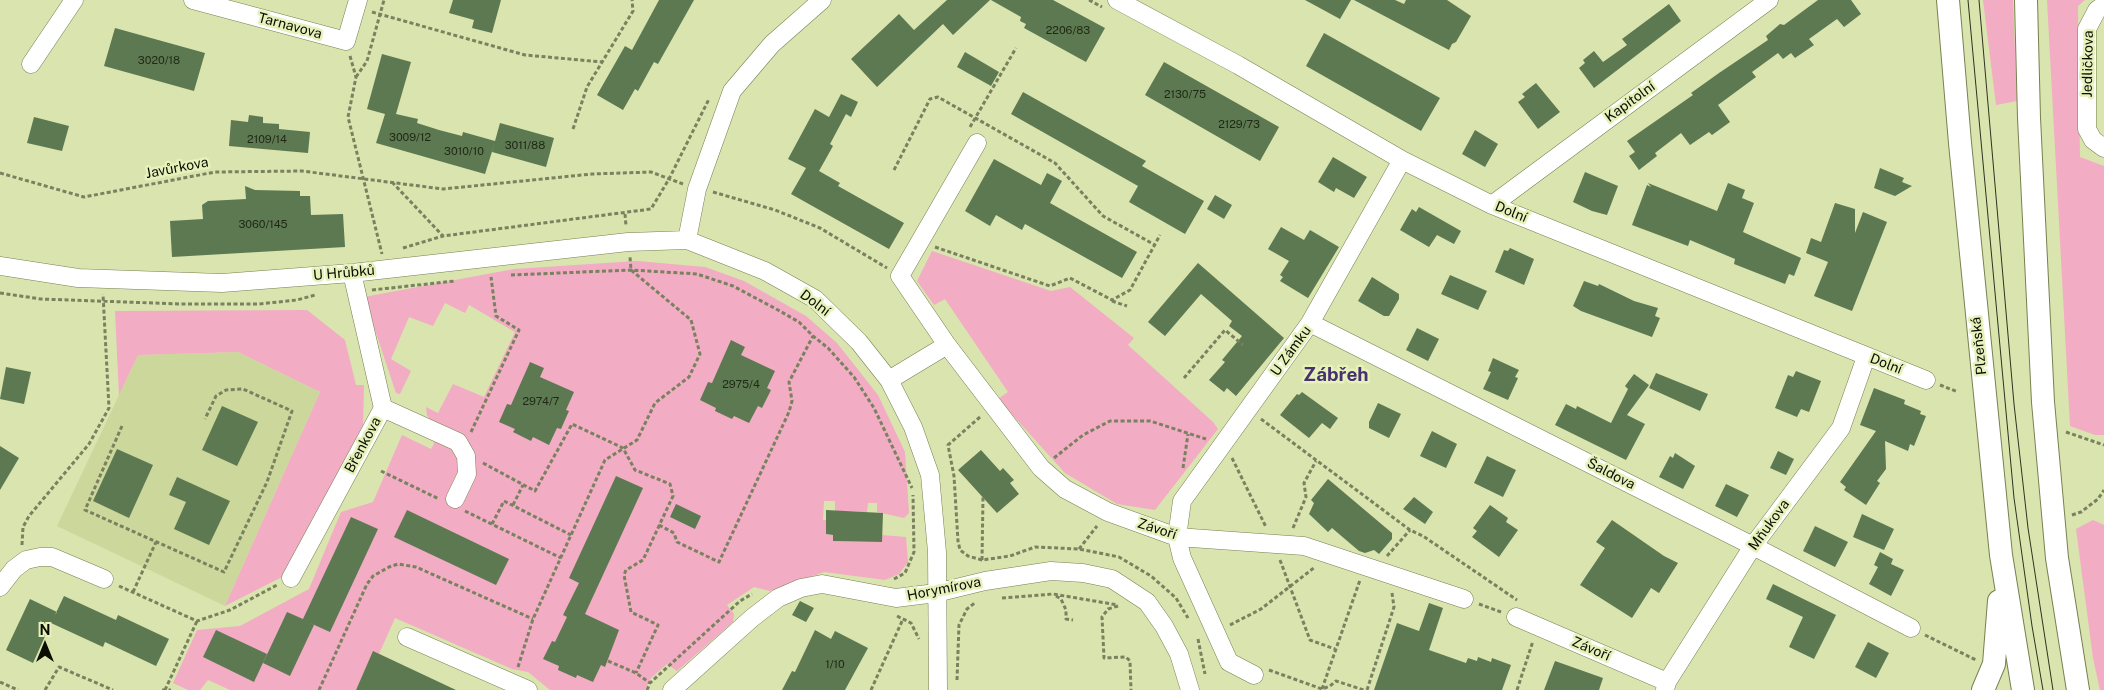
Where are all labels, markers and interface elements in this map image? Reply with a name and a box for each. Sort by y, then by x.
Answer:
street label: Tarnavova [256,9,324,43]
house number: 2206/83 [1046,24,1090,38]
street label: Jedličkova [2079,30,2097,98]
house number: 3020/18 [138,54,180,68]
street label: Kapitolní [1602,78,1658,126]
house number: 2130/75 [1164,88,1206,102]
house number: 2129/73 [1218,118,1260,132]
house number: 3009/12 [389,131,431,145]
house number: 2109/14 [247,133,287,147]
house number: 3011/88 [505,139,545,153]
house number: 3010/10 [444,145,484,159]
street label: Javůrkova [144,154,210,182]
street label: Dolní [1492,198,1530,226]
house number: 3060/145 [238,218,288,232]
street label: U Hrůbků [312,262,376,284]
street label: Dolní [797,286,833,320]
street label: Plzeňská [1968,316,1990,376]
street label: U Zámku [1267,323,1315,379]
street label: Dolní [1867,350,1905,378]
district label: Zábřeh [1303,364,1369,386]
house number: 2975/4 [722,378,760,392]
house number: 2974/7 [523,395,559,409]
street label: Břenkova [341,414,385,476]
street label: Šaldova [1584,455,1638,493]
street label: Mňukova [1745,496,1793,554]
street label: Závoří [1135,515,1179,543]
street label: Horymírova [906,574,982,604]
north arrow [20,620,70,670]
text: N [40,622,50,638]
street label: Závoří [1569,633,1613,665]
house number: 1/10 [825,658,845,672]

